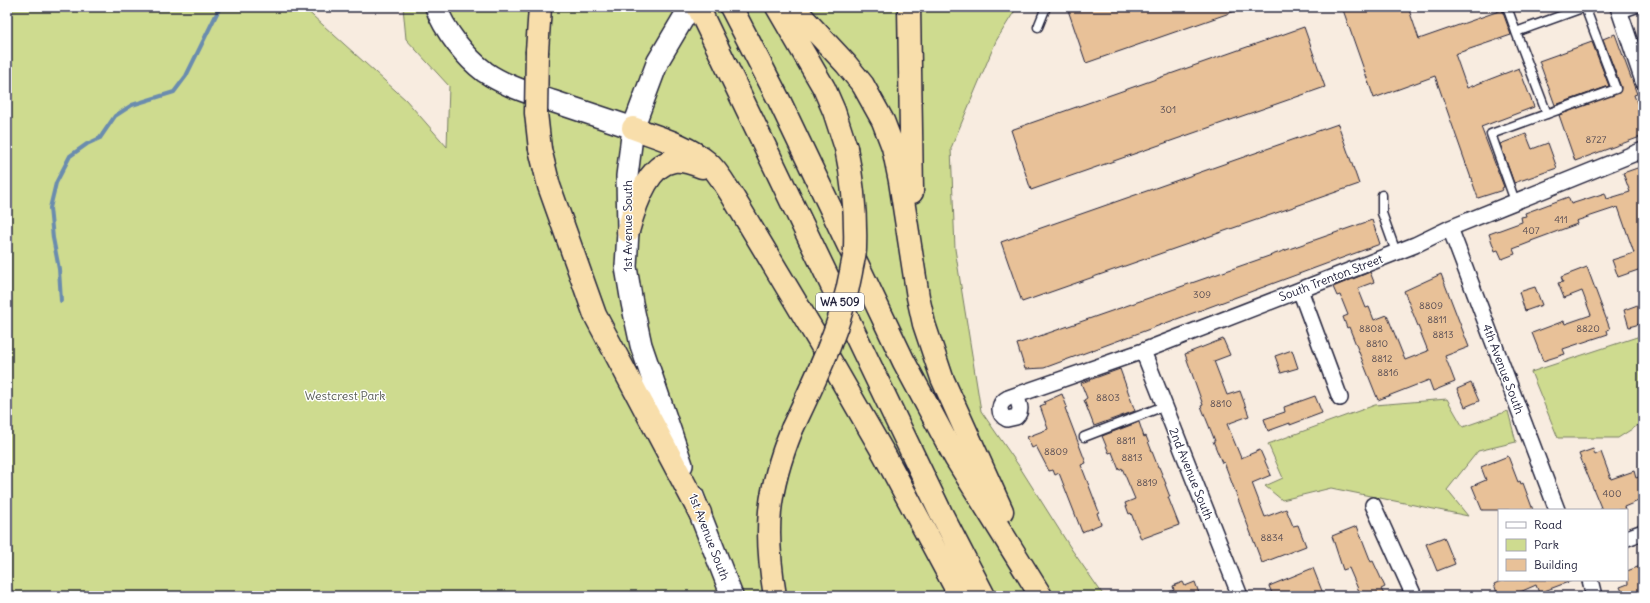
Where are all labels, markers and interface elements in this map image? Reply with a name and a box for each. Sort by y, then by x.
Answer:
house number: 301 [1160,103,1176,116]
house number: 8727 [1585,133,1607,146]
street label: 1st Avenue South [620,180,635,272]
house number: 411 [1554,213,1568,226]
house number: 407 [1522,224,1540,237]
street label: South Trenton Street [1277,251,1385,304]
house number: 309 [1193,288,1211,301]
road number: WA 509 [816,293,864,311]
house number: 8809 [1419,299,1443,312]
house number: 8811 [1427,313,1447,326]
house number: 8808 [1359,322,1383,335]
street label: 4th Avenue South [1479,322,1528,416]
house number: 8820 [1576,322,1600,335]
house number: 8813 [1432,328,1454,341]
house number: 8810 [1366,337,1388,350]
house number: 8812 [1372,352,1393,365]
house number: 8816 [1377,366,1399,379]
park label: Westcrest Park [305,388,385,403]
house number: 8803 [1096,391,1120,404]
house number: 8810 [1210,397,1232,410]
street label: 2nd Avenue South [1166,426,1217,522]
house number: 8811 [1116,434,1136,447]
house number: 8809 [1044,445,1068,458]
house number: 8813 [1121,451,1143,464]
house number: 8819 [1136,476,1158,489]
house number: 400 [1603,487,1621,500]
street label: 1st Avenue South [686,491,733,582]
legend [1498,509,1628,581]
text: Road [1534,517,1562,532]
house number: 8834 [1261,531,1284,544]
text: Park [1534,537,1559,552]
text: Building [1534,557,1578,572]

